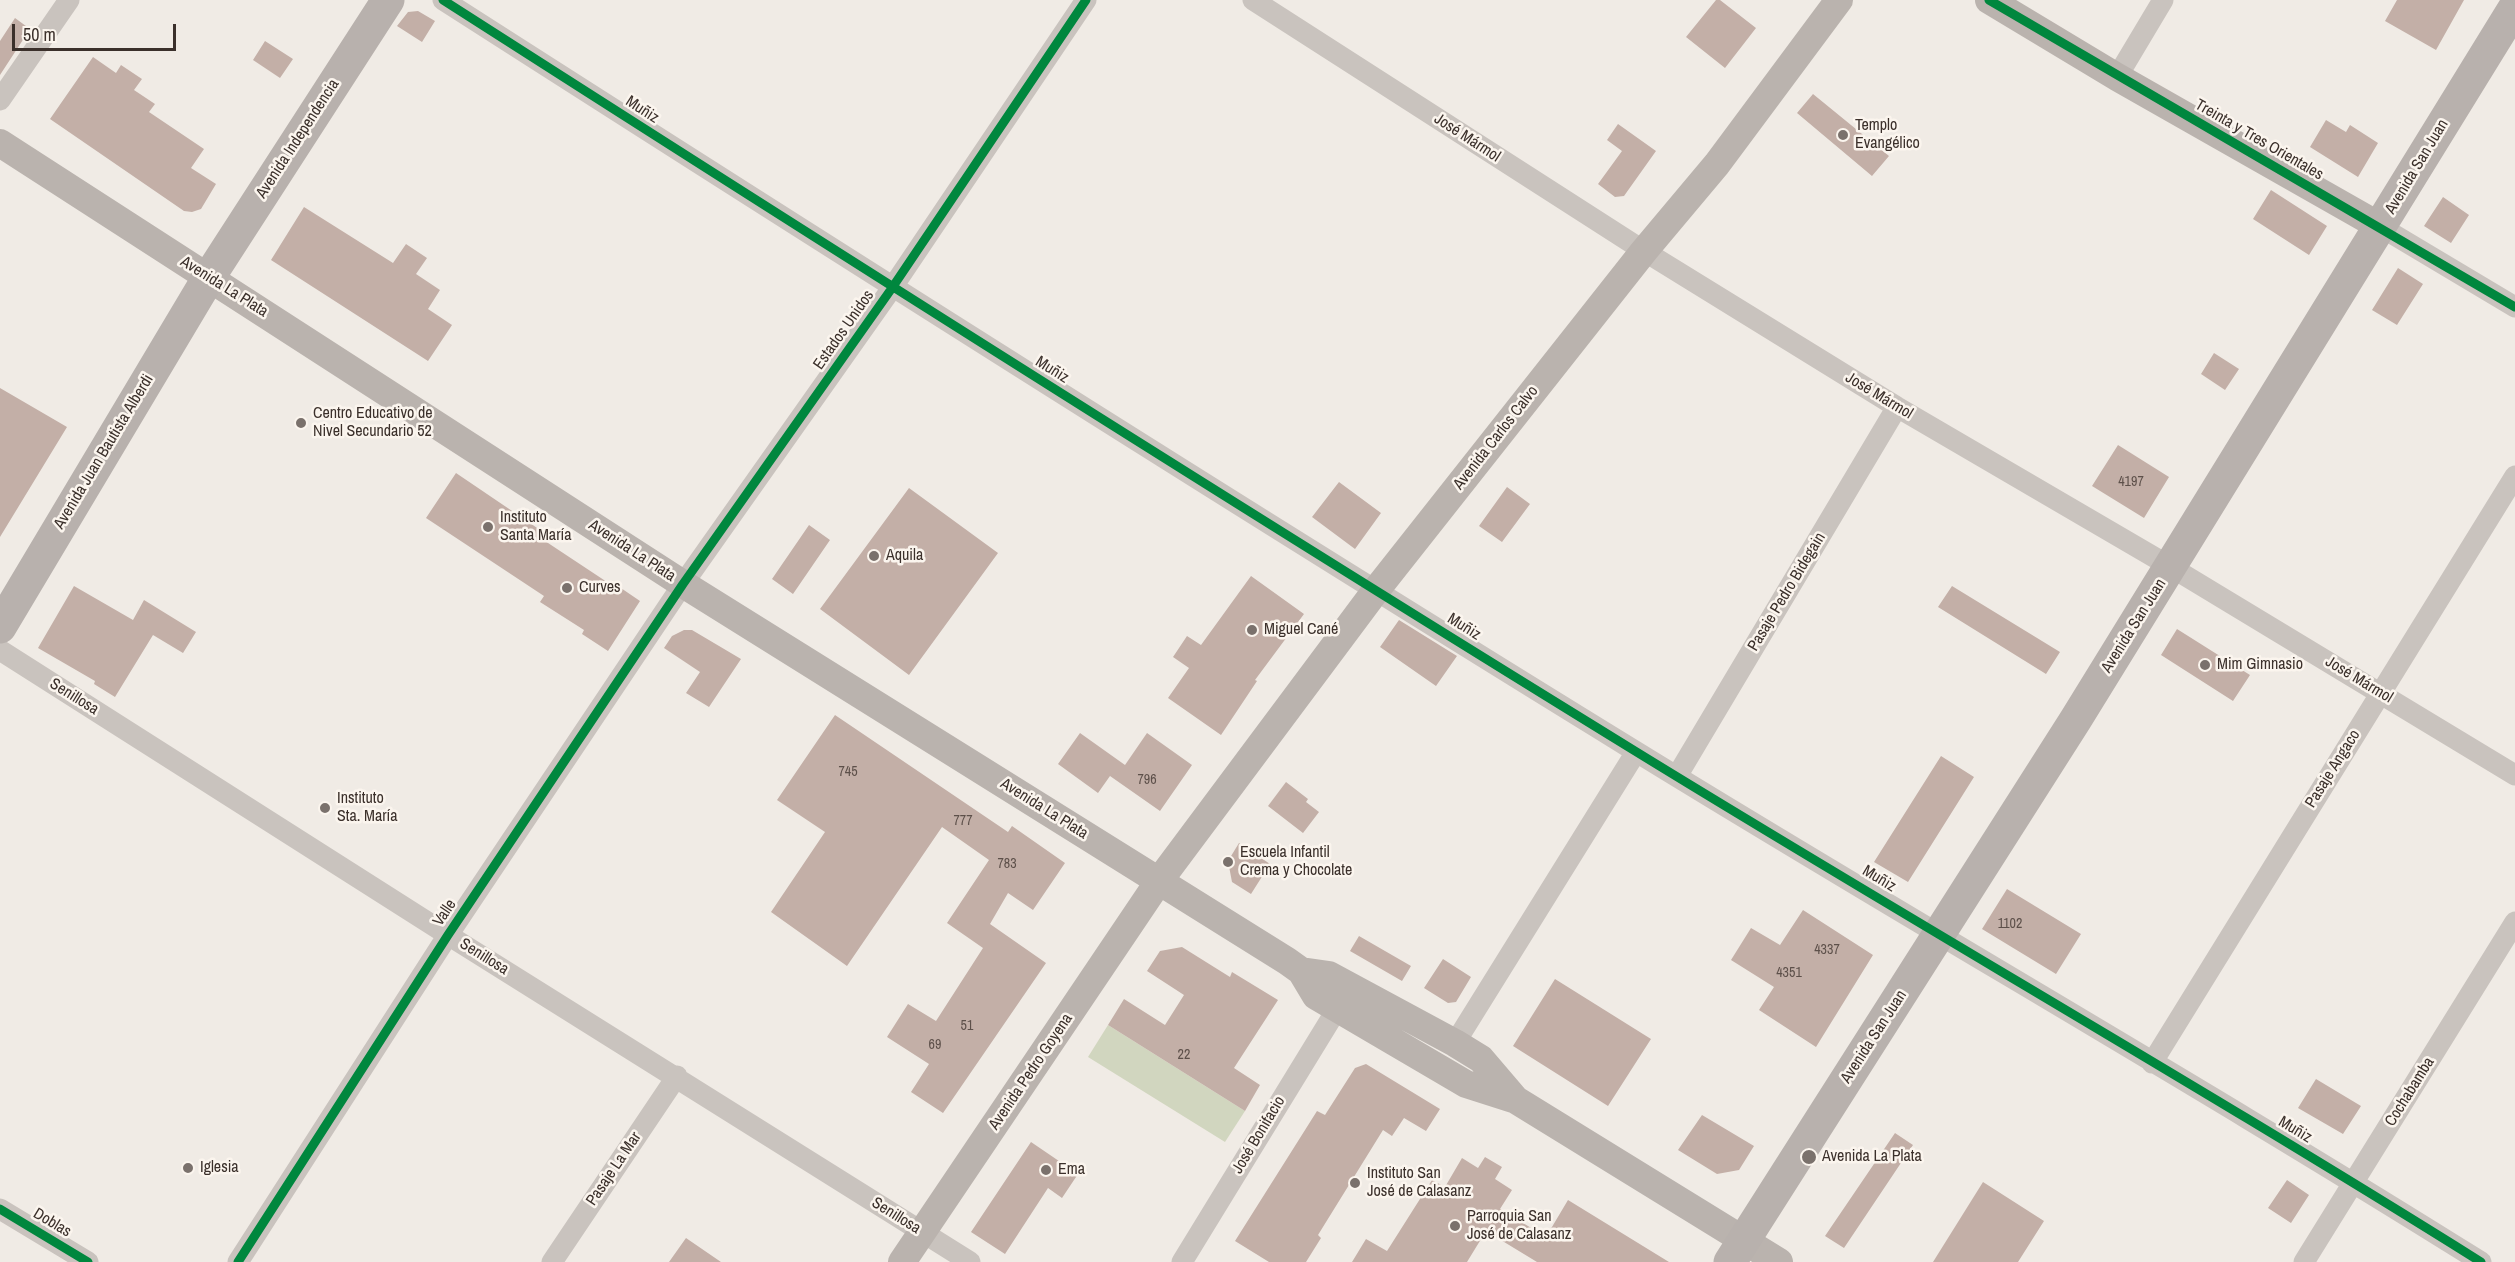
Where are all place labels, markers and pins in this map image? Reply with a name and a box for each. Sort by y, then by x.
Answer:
place label: Templo Evangélico [1855,116,1920,154]
marker: Templo Evangélico [1836,128,1850,142]
place label: Centro Educativo de Nivel Secundario 52 [313,404,433,442]
marker: Centro Educativo de Nivel Secundario 52 [294,416,308,430]
place label: Instituto Santa María [500,508,571,546]
marker: Instituto Santa María [481,520,495,534]
place label: Aquila [886,546,923,566]
marker: Aquila [867,549,881,563]
place label: Curves [579,578,621,598]
marker: Curves [560,581,574,595]
place label: Miguel Cané [1264,620,1338,640]
marker: Miguel Cané [1245,623,1259,637]
place label: Mim Gimnasio [2217,655,2303,675]
marker: Mim Gimnasio [2198,658,2212,672]
place label: Instituto Sta. María [337,789,398,827]
marker: Instituto Sta. María [318,801,332,815]
place label: Escuela Infantil Crema y Chocolate [1240,843,1352,881]
marker: Escuela Infantil Crema y Chocolate [1221,855,1235,869]
place label: Avenida La Plata [1822,1147,1922,1167]
marker: Avenida La Plata [1800,1148,1818,1166]
place label: Iglesia [200,1158,239,1178]
place label: Ema [1058,1160,1085,1180]
marker: Iglesia [181,1161,195,1175]
marker: Ema [1039,1163,1053,1177]
place label: Instituto San José de Calasanz [1367,1164,1471,1202]
marker: Instituto San José de Calasanz [1348,1176,1362,1190]
place label: Parroquia San José de Calasanz [1467,1207,1571,1245]
marker: Parroquia San José de Calasanz [1448,1219,1462,1233]

